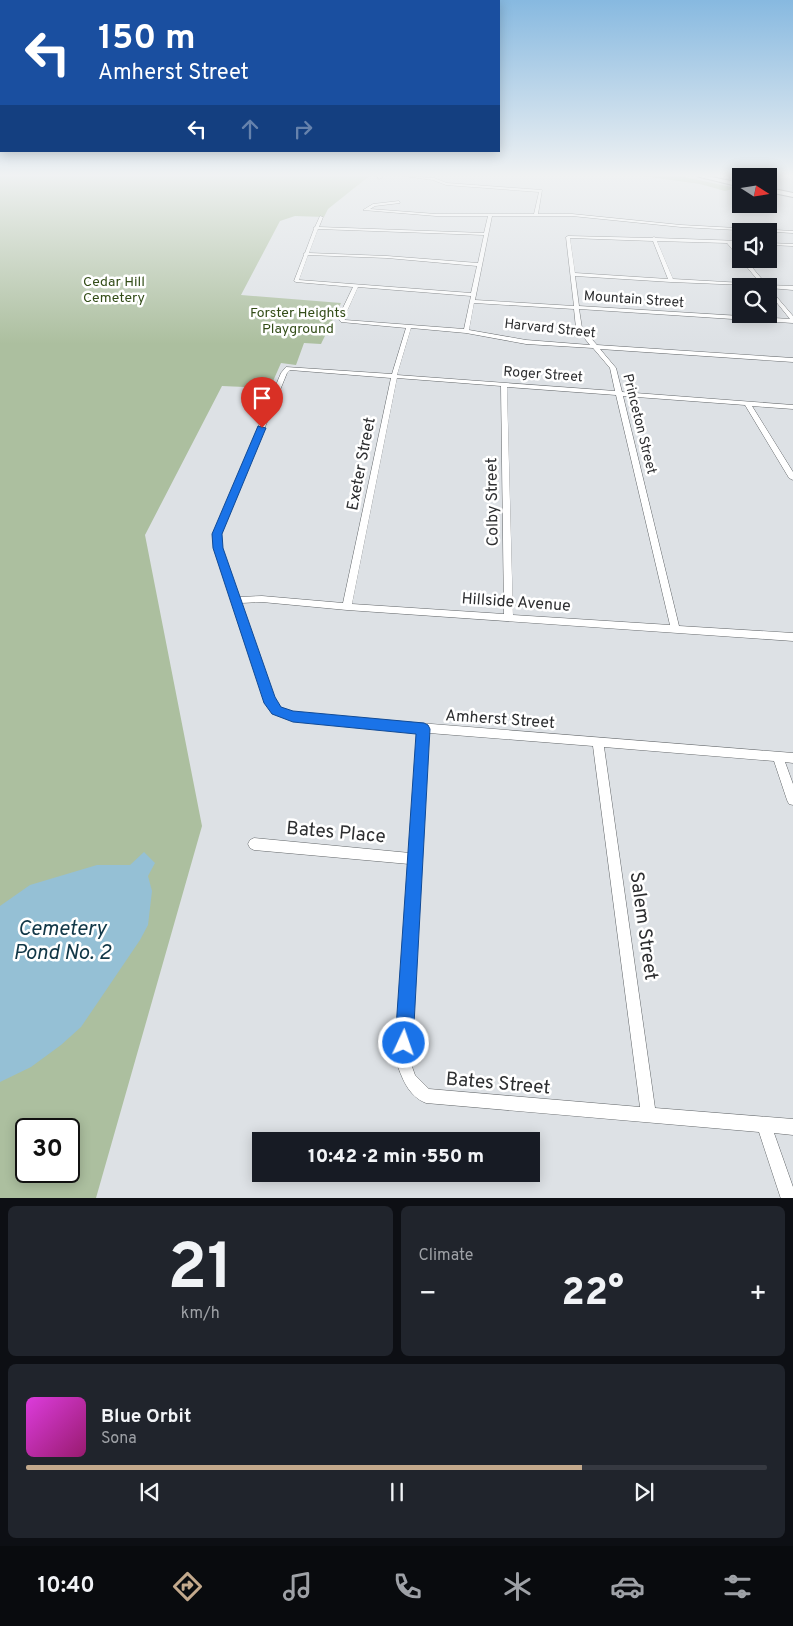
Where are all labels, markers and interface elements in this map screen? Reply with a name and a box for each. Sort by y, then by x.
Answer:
text: 150 m [98,17,196,61]
icon: left [15,20,80,85]
text: Amherst Street [98,60,249,87]
icon: left [183,115,211,143]
icon: ahead [236,115,264,143]
icon: right [289,115,317,143]
north arrow [732,168,778,212]
map controls [732,168,777,323]
button: sound [732,223,777,268]
park label: Cedar Hill Cemetery [83,274,145,307]
button: search [732,278,777,323]
street label: Mountain Street [583,288,685,312]
park label: Forster Heights Playground [250,305,346,338]
street label: Harvard Street [503,316,597,342]
street label: Roger Street [503,364,583,386]
street label: Princeton Street [618,372,660,476]
pin [241,377,283,428]
icon: arrive [248,384,276,412]
street label: Exeter Street [343,416,381,512]
street label: Colby Street [482,457,504,547]
street label: Hillside Avenue [461,589,571,617]
street label: Amherst Street [445,706,555,734]
street label: Bates Place [285,817,387,849]
street label: Salem Street [623,870,663,982]
water label: Cemetery Pond No. 2 [13,916,112,967]
position arrow [377,1016,429,1068]
street label: Bates Street [445,1067,551,1101]
speed limit sign: 30 [15,1118,80,1183]
text: 10:42 · 2 min · 550 m [308,1145,484,1169]
text: 21 [167,1230,233,1312]
text: Climate [419,1246,473,1266]
text: 22° [562,1270,624,1319]
text: − [419,1277,437,1313]
text: + [749,1277,767,1313]
text: km/h [181,1304,220,1324]
text: Blue Orbit [101,1405,191,1429]
text: Sona [101,1429,137,1449]
icon: previous [136,1478,164,1506]
icon: pause [383,1478,411,1506]
icon: next [630,1478,658,1506]
icon: directions [170,1569,205,1604]
icon: music [280,1569,315,1604]
icon: phone [390,1569,425,1604]
icon: climate [500,1569,535,1604]
icon: car [610,1569,645,1604]
icon: filters [720,1569,755,1604]
text: 10:40 [38,1573,95,1600]

